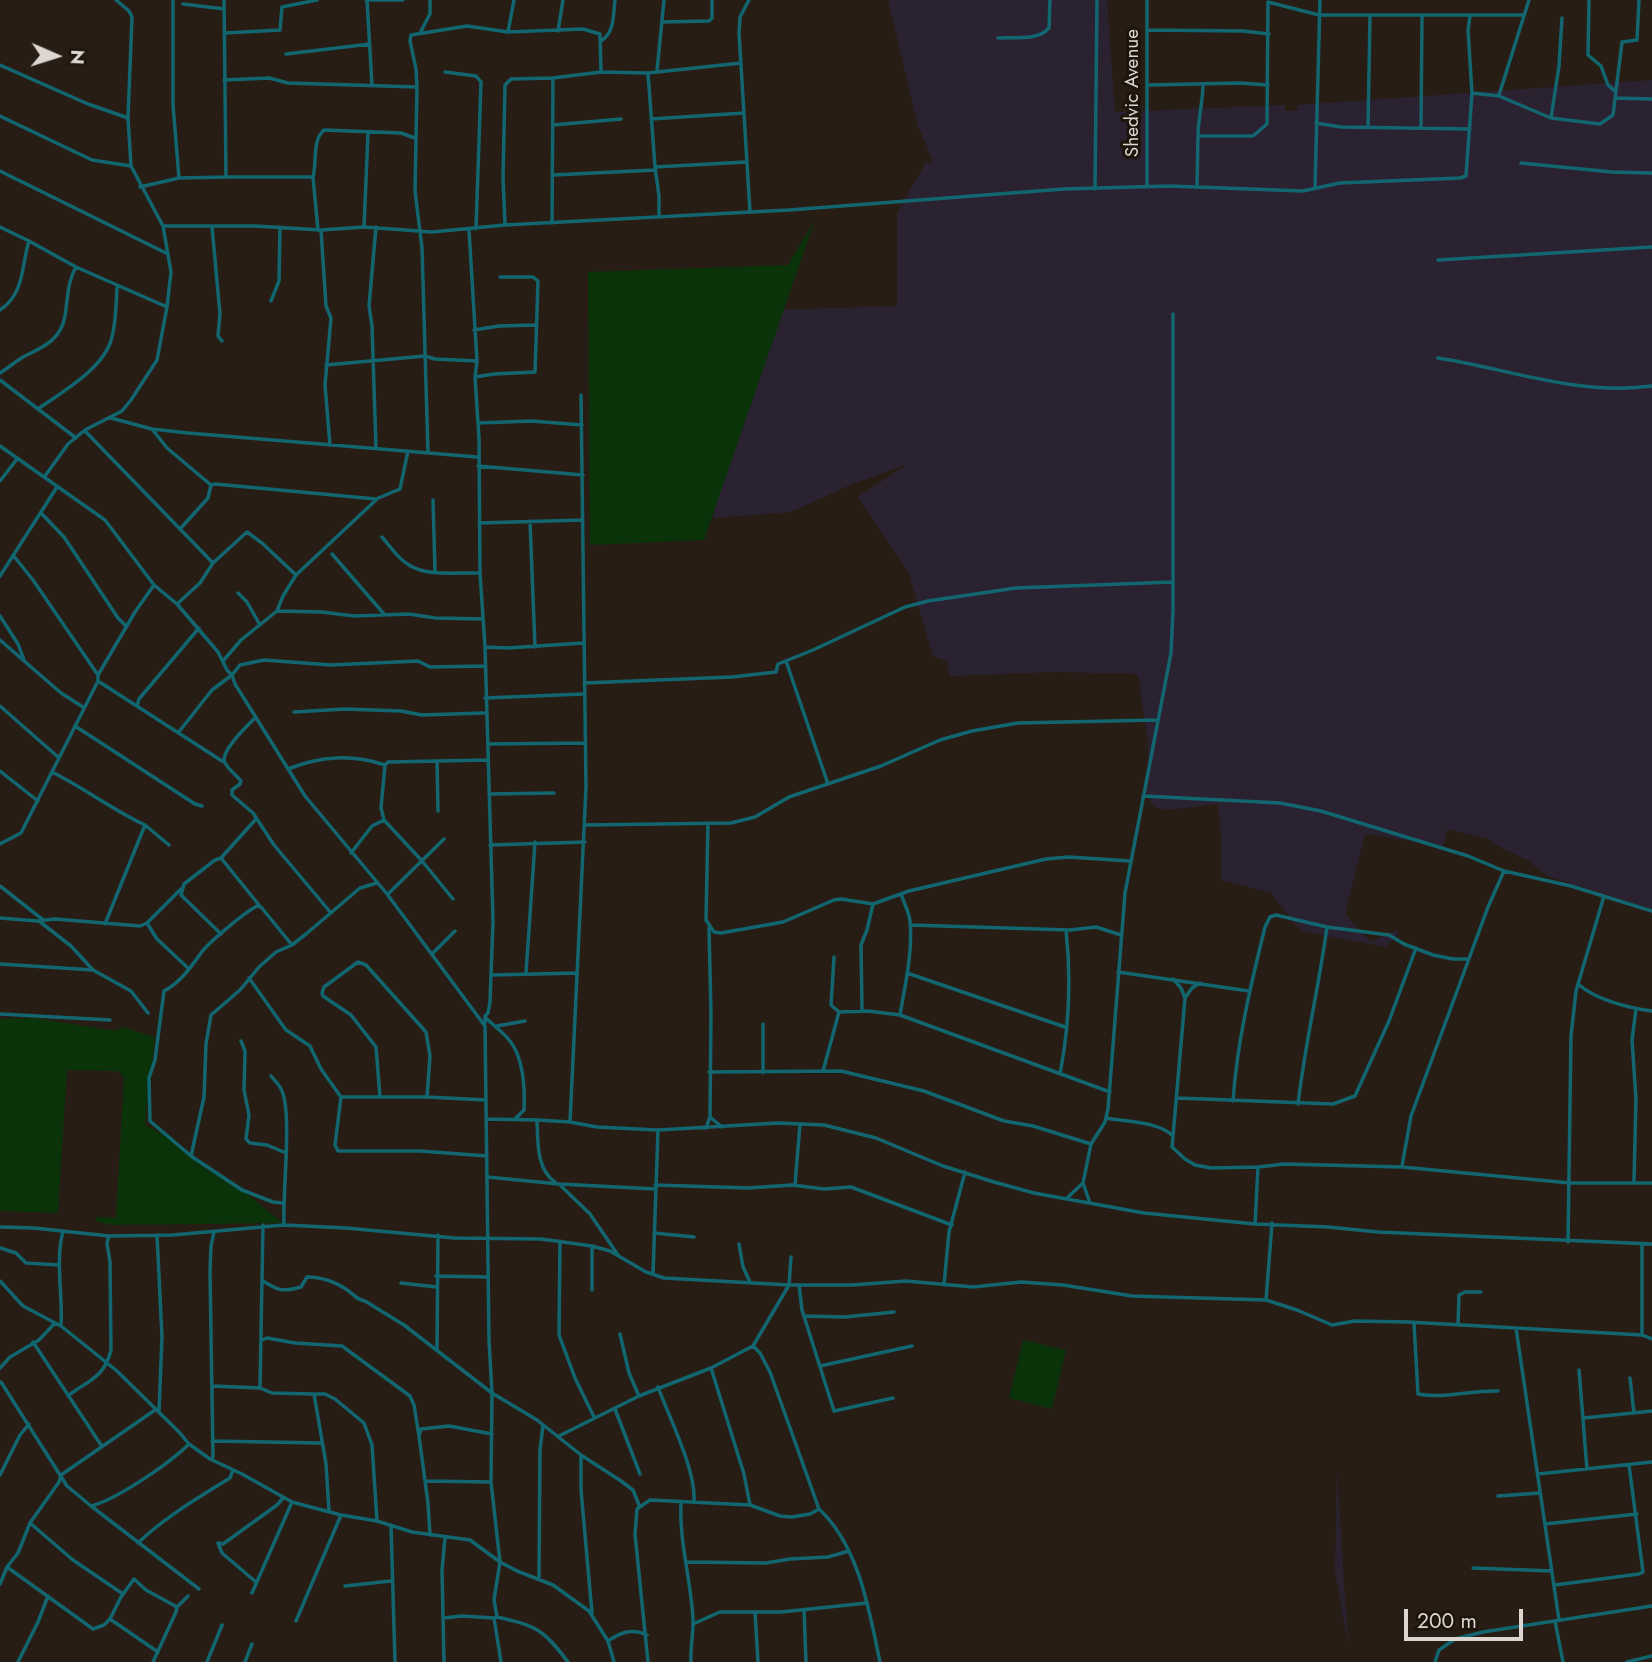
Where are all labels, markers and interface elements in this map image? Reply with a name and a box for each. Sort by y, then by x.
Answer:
north arrow [21,21,91,91]
street label: Shedvic Avenue [1122,29,1144,157]
text: N [64,49,91,65]
scale bar [1407,1596,1526,1640]
text: 200 m [1417,1606,1477,1636]

